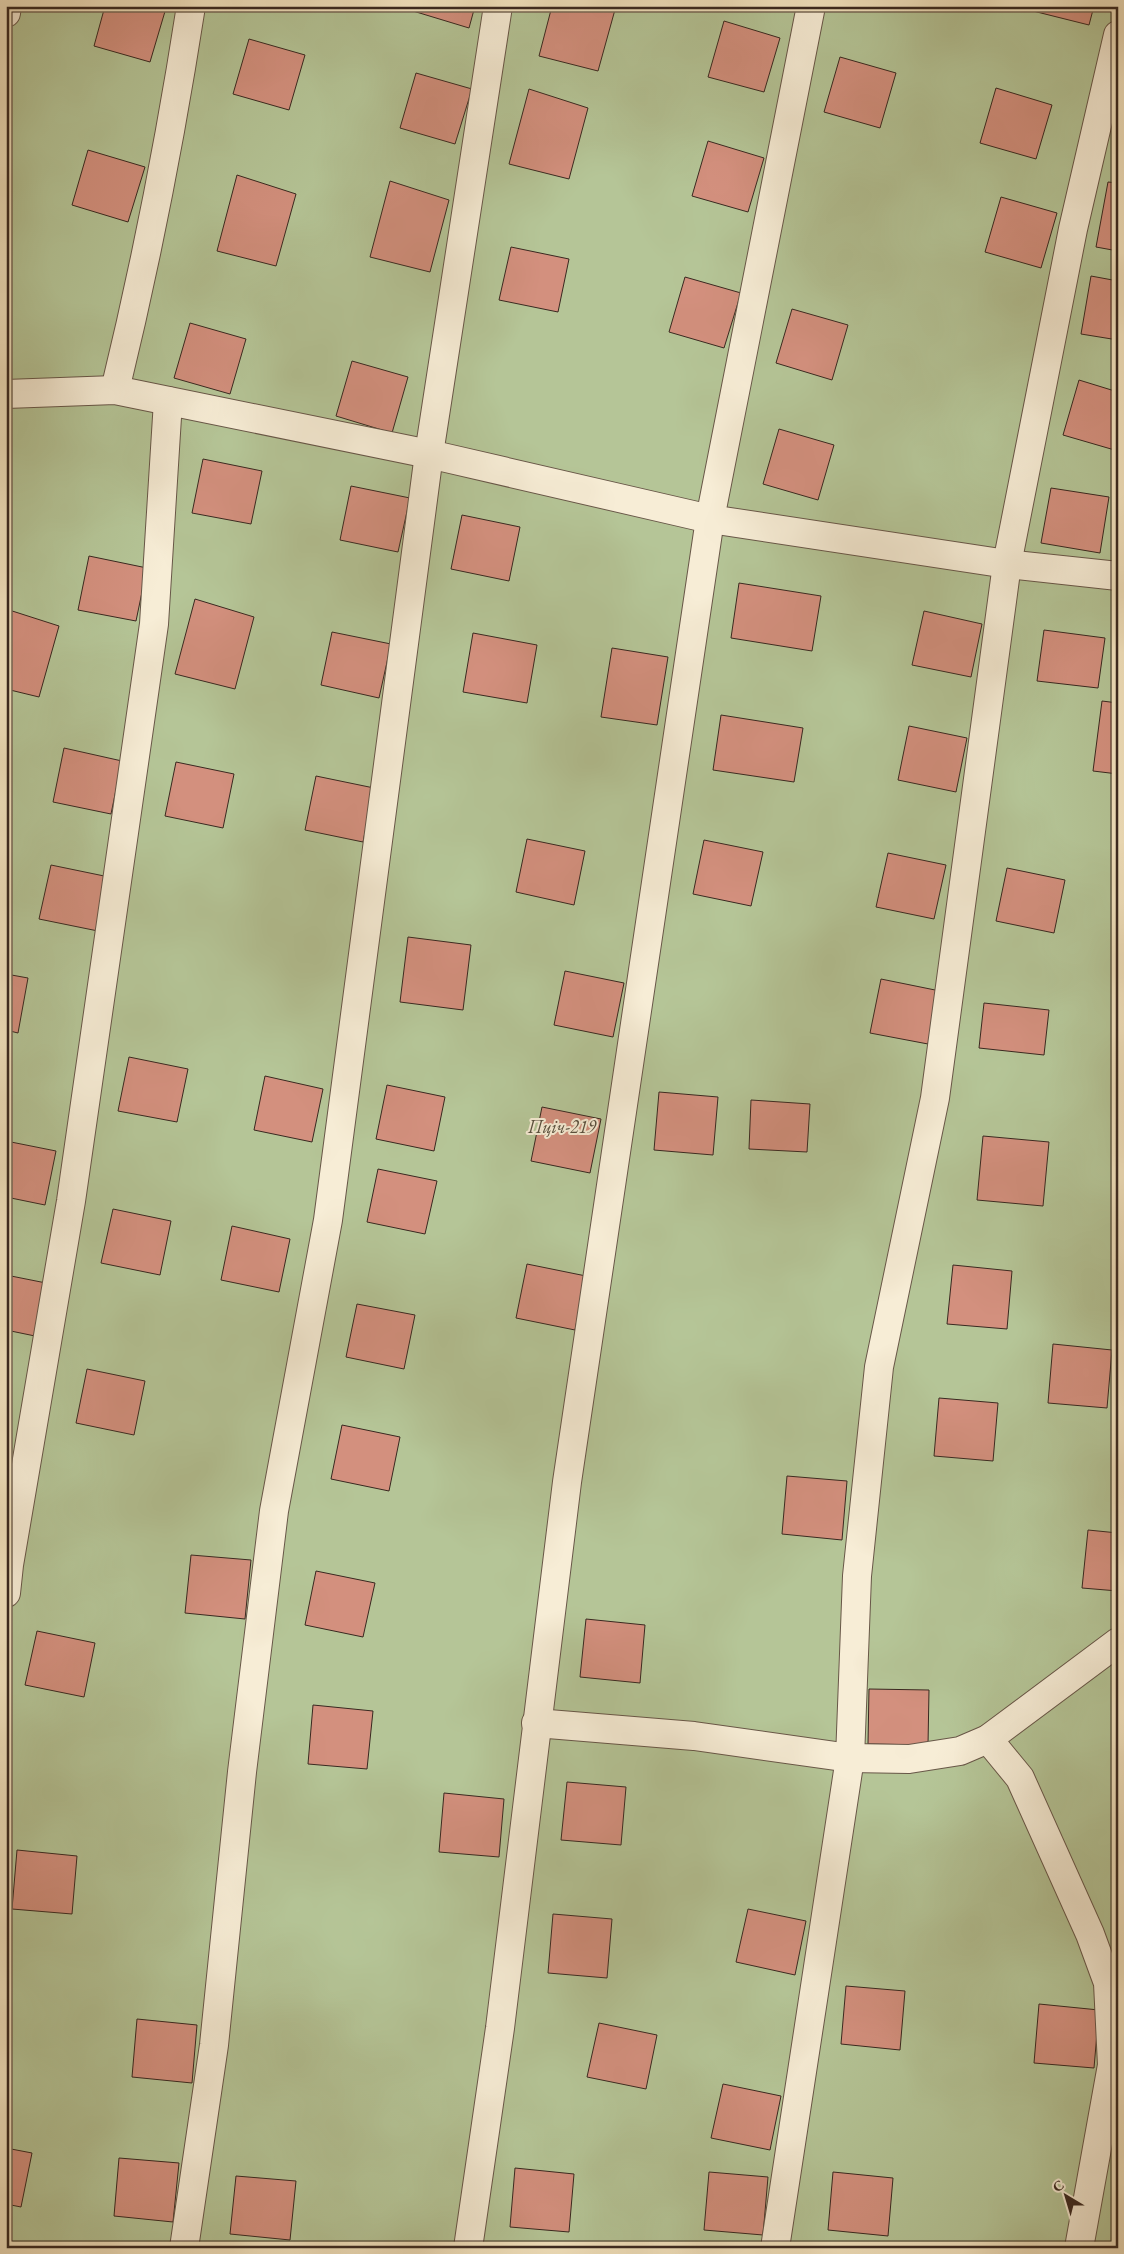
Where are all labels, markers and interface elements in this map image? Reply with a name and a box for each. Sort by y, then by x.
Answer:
park label: Пціч-219 [527,1115,597,1138]
north arrow [1042,2172,1092,2222]
text: С [1049,2176,1068,2196]

